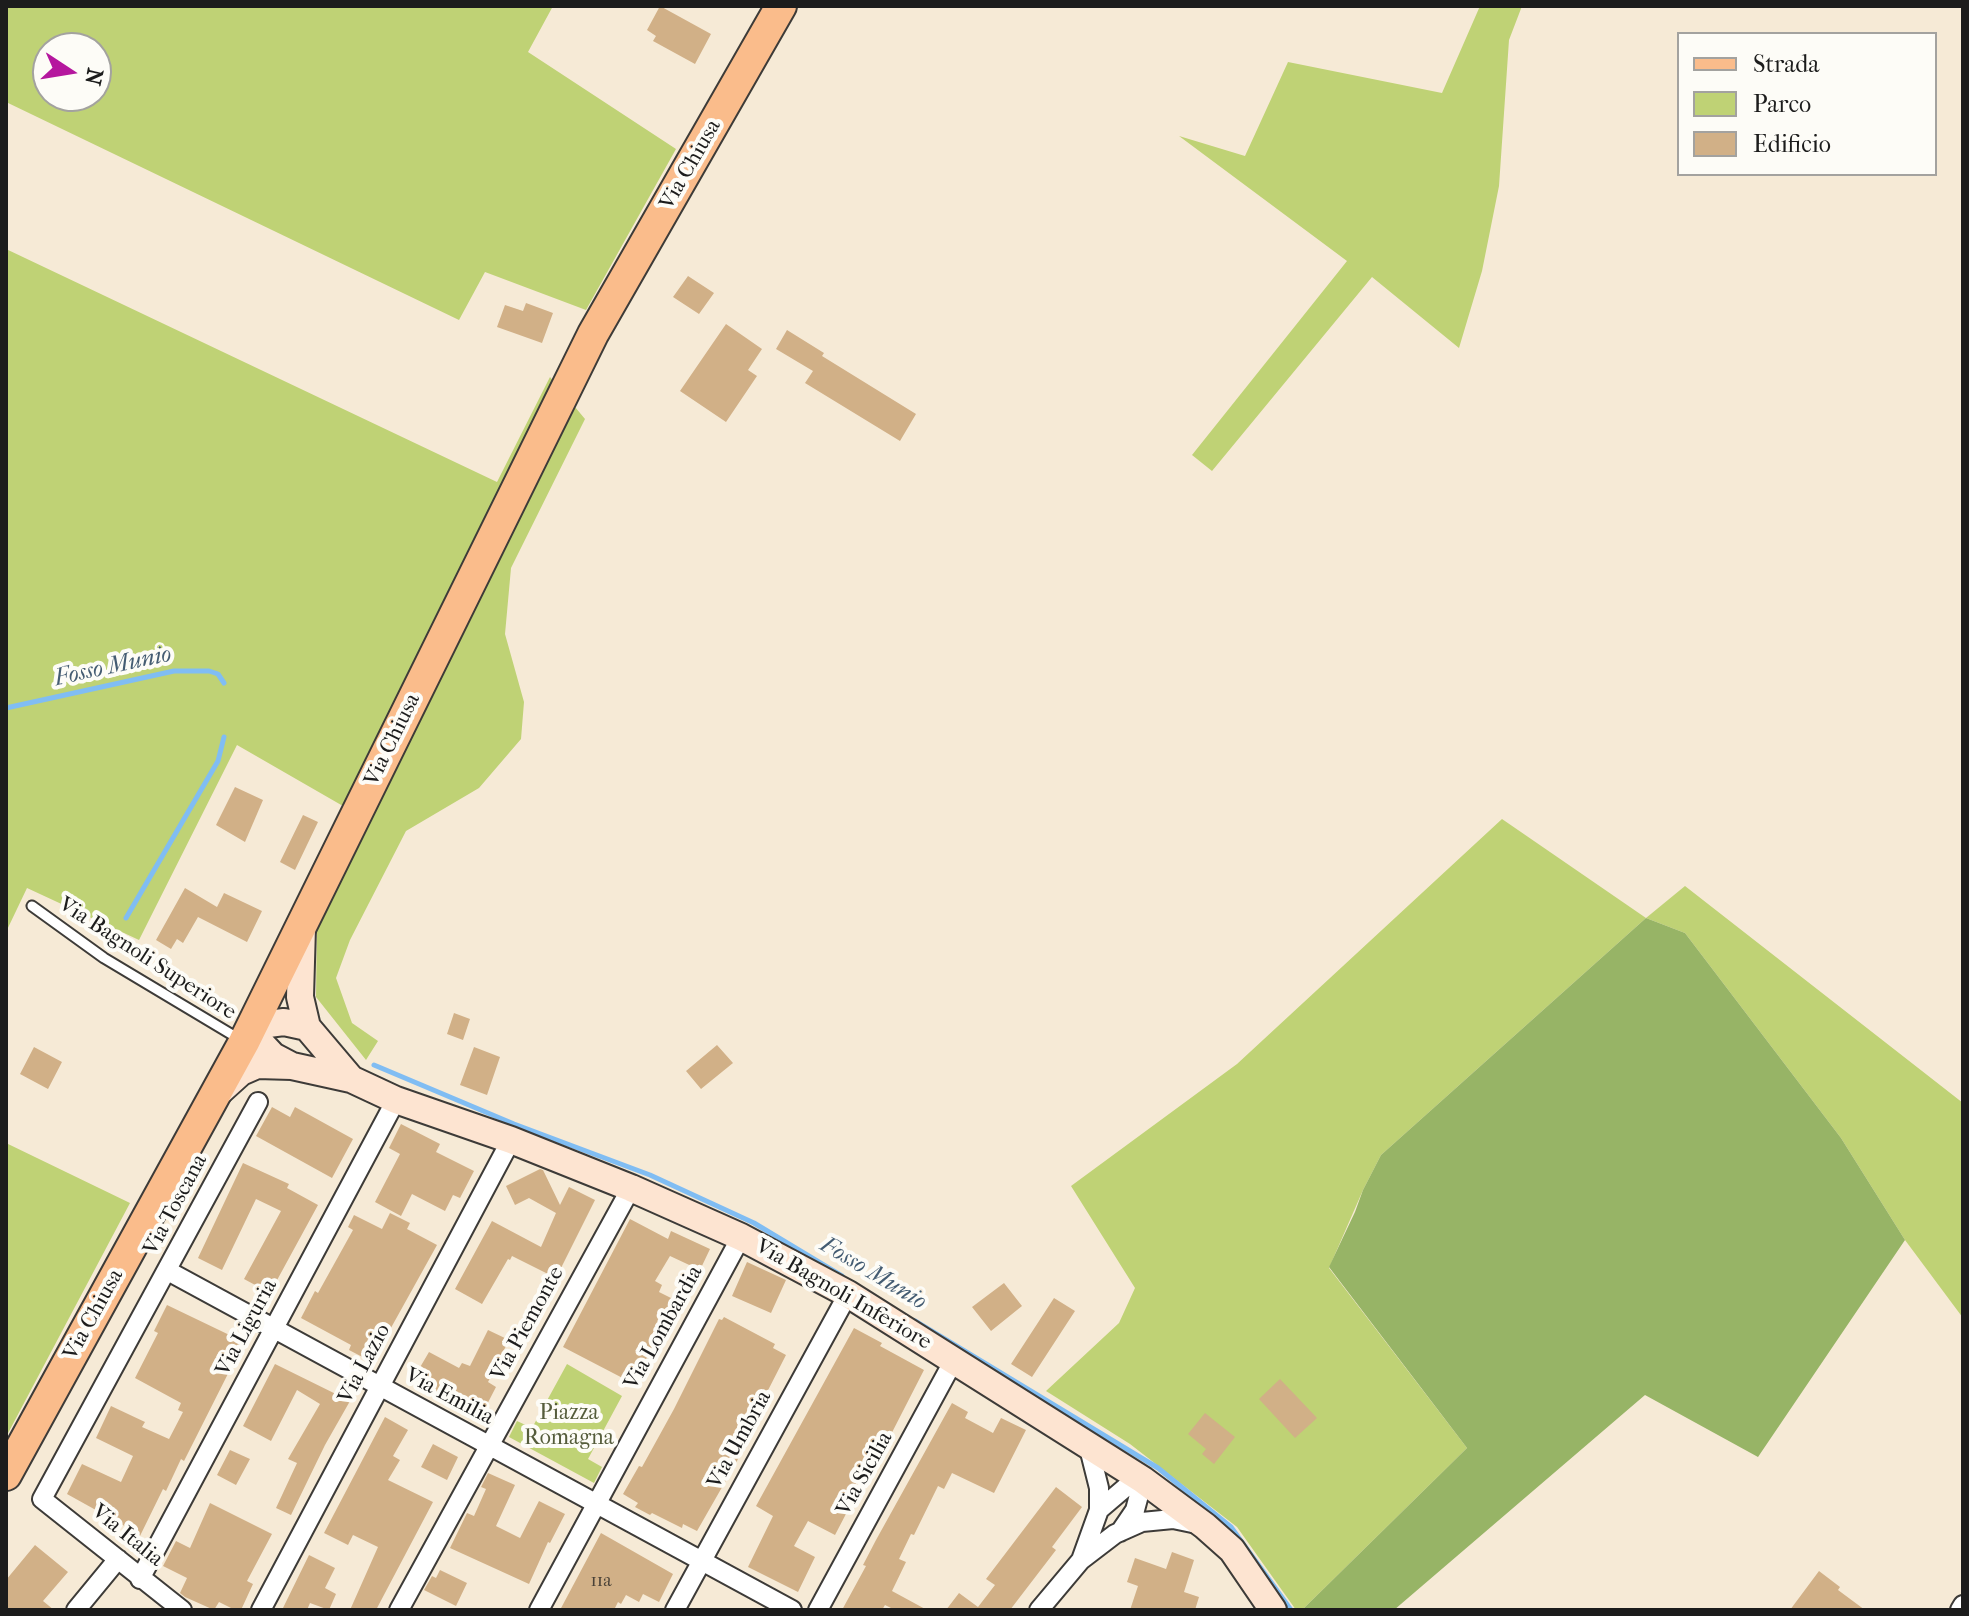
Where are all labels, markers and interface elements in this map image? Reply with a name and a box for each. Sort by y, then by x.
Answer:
north arrow [32,32,112,112]
legend [1677,32,1937,176]
text: Strada [1753,50,1819,78]
text: N [79,66,108,87]
text: Parco [1753,90,1811,118]
street label: Via Chiusa [655,115,727,215]
text: Edificio [1753,130,1831,158]
water label: Fosso Munio [52,641,174,693]
street label: Via Chiusa [359,689,427,791]
street label: Via Bagnoli Superiore [53,892,241,1026]
street label: Via Toscana [138,1150,214,1260]
water label: Fosso Munio [815,1231,931,1317]
street label: Via Bagnoli Inferiore [750,1234,936,1356]
street label: Via Lombardia [619,1261,709,1395]
street label: Via Piemonte [486,1262,570,1386]
street label: Via Chiusa [58,1265,130,1365]
street label: Via Liguria [210,1275,284,1381]
street label: Via Lazio [333,1320,397,1408]
street label: Via Emilia [400,1363,498,1431]
street label: Via Umbria [702,1386,778,1494]
park label: Piazza Romagna [524,1401,614,1452]
street label: Via Sicilia [831,1427,899,1521]
street label: Via Italia [86,1499,168,1573]
house number: 11a [590,1571,612,1593]

